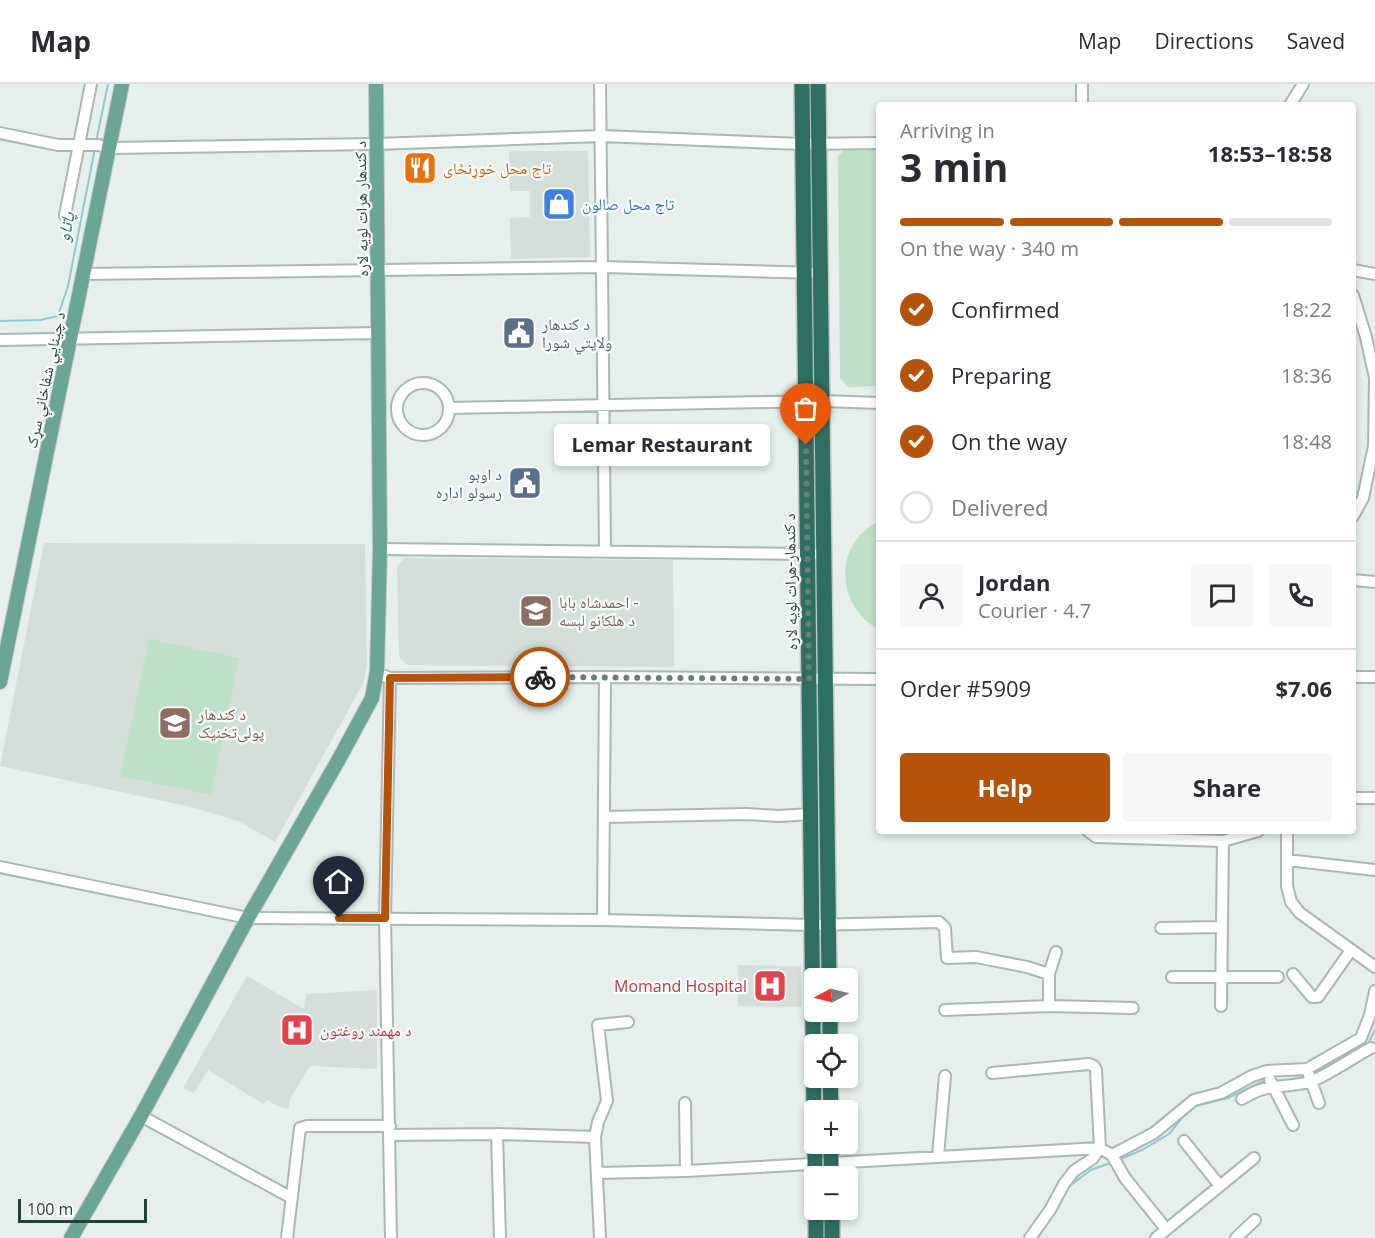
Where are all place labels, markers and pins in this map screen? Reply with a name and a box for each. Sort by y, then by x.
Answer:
restaurant icon: تاج محل خوړنځای [402,150,438,186]
place label: تاج محل خوړنځای [443,157,552,179]
shop icon: تاج محل صالون [541,186,577,222]
place label: تاج محل صالون [582,193,675,215]
place label: د کندهار ولايتي شورا [541,313,612,355]
public building icon: د کندهار ولايتي شورا [501,315,537,351]
pin [780,383,831,445]
callout: Lemar Restaurant [554,424,770,466]
place label: د اوبو رسولو اداره [436,463,502,503]
public building icon: د اوبو رسولو اداره [507,465,543,501]
place label: احمدشاه بابا - د هلکانو لېسه [559,591,639,631]
school or university icon: احمدشاه بابا - د هلکانو لېسه [518,593,554,629]
place label: د کندهار پولی‌تخنیک [197,703,265,743]
school or university icon: د کندهار پولی‌تخنیک [157,705,193,741]
pin [313,856,364,918]
hospital icon: Momand Hospital [752,968,788,1004]
place label: Momand Hospital [614,975,747,997]
hospital icon: د مهمند روغتون [279,1012,315,1048]
place label: د مهمند روغتون [320,1019,412,1041]

